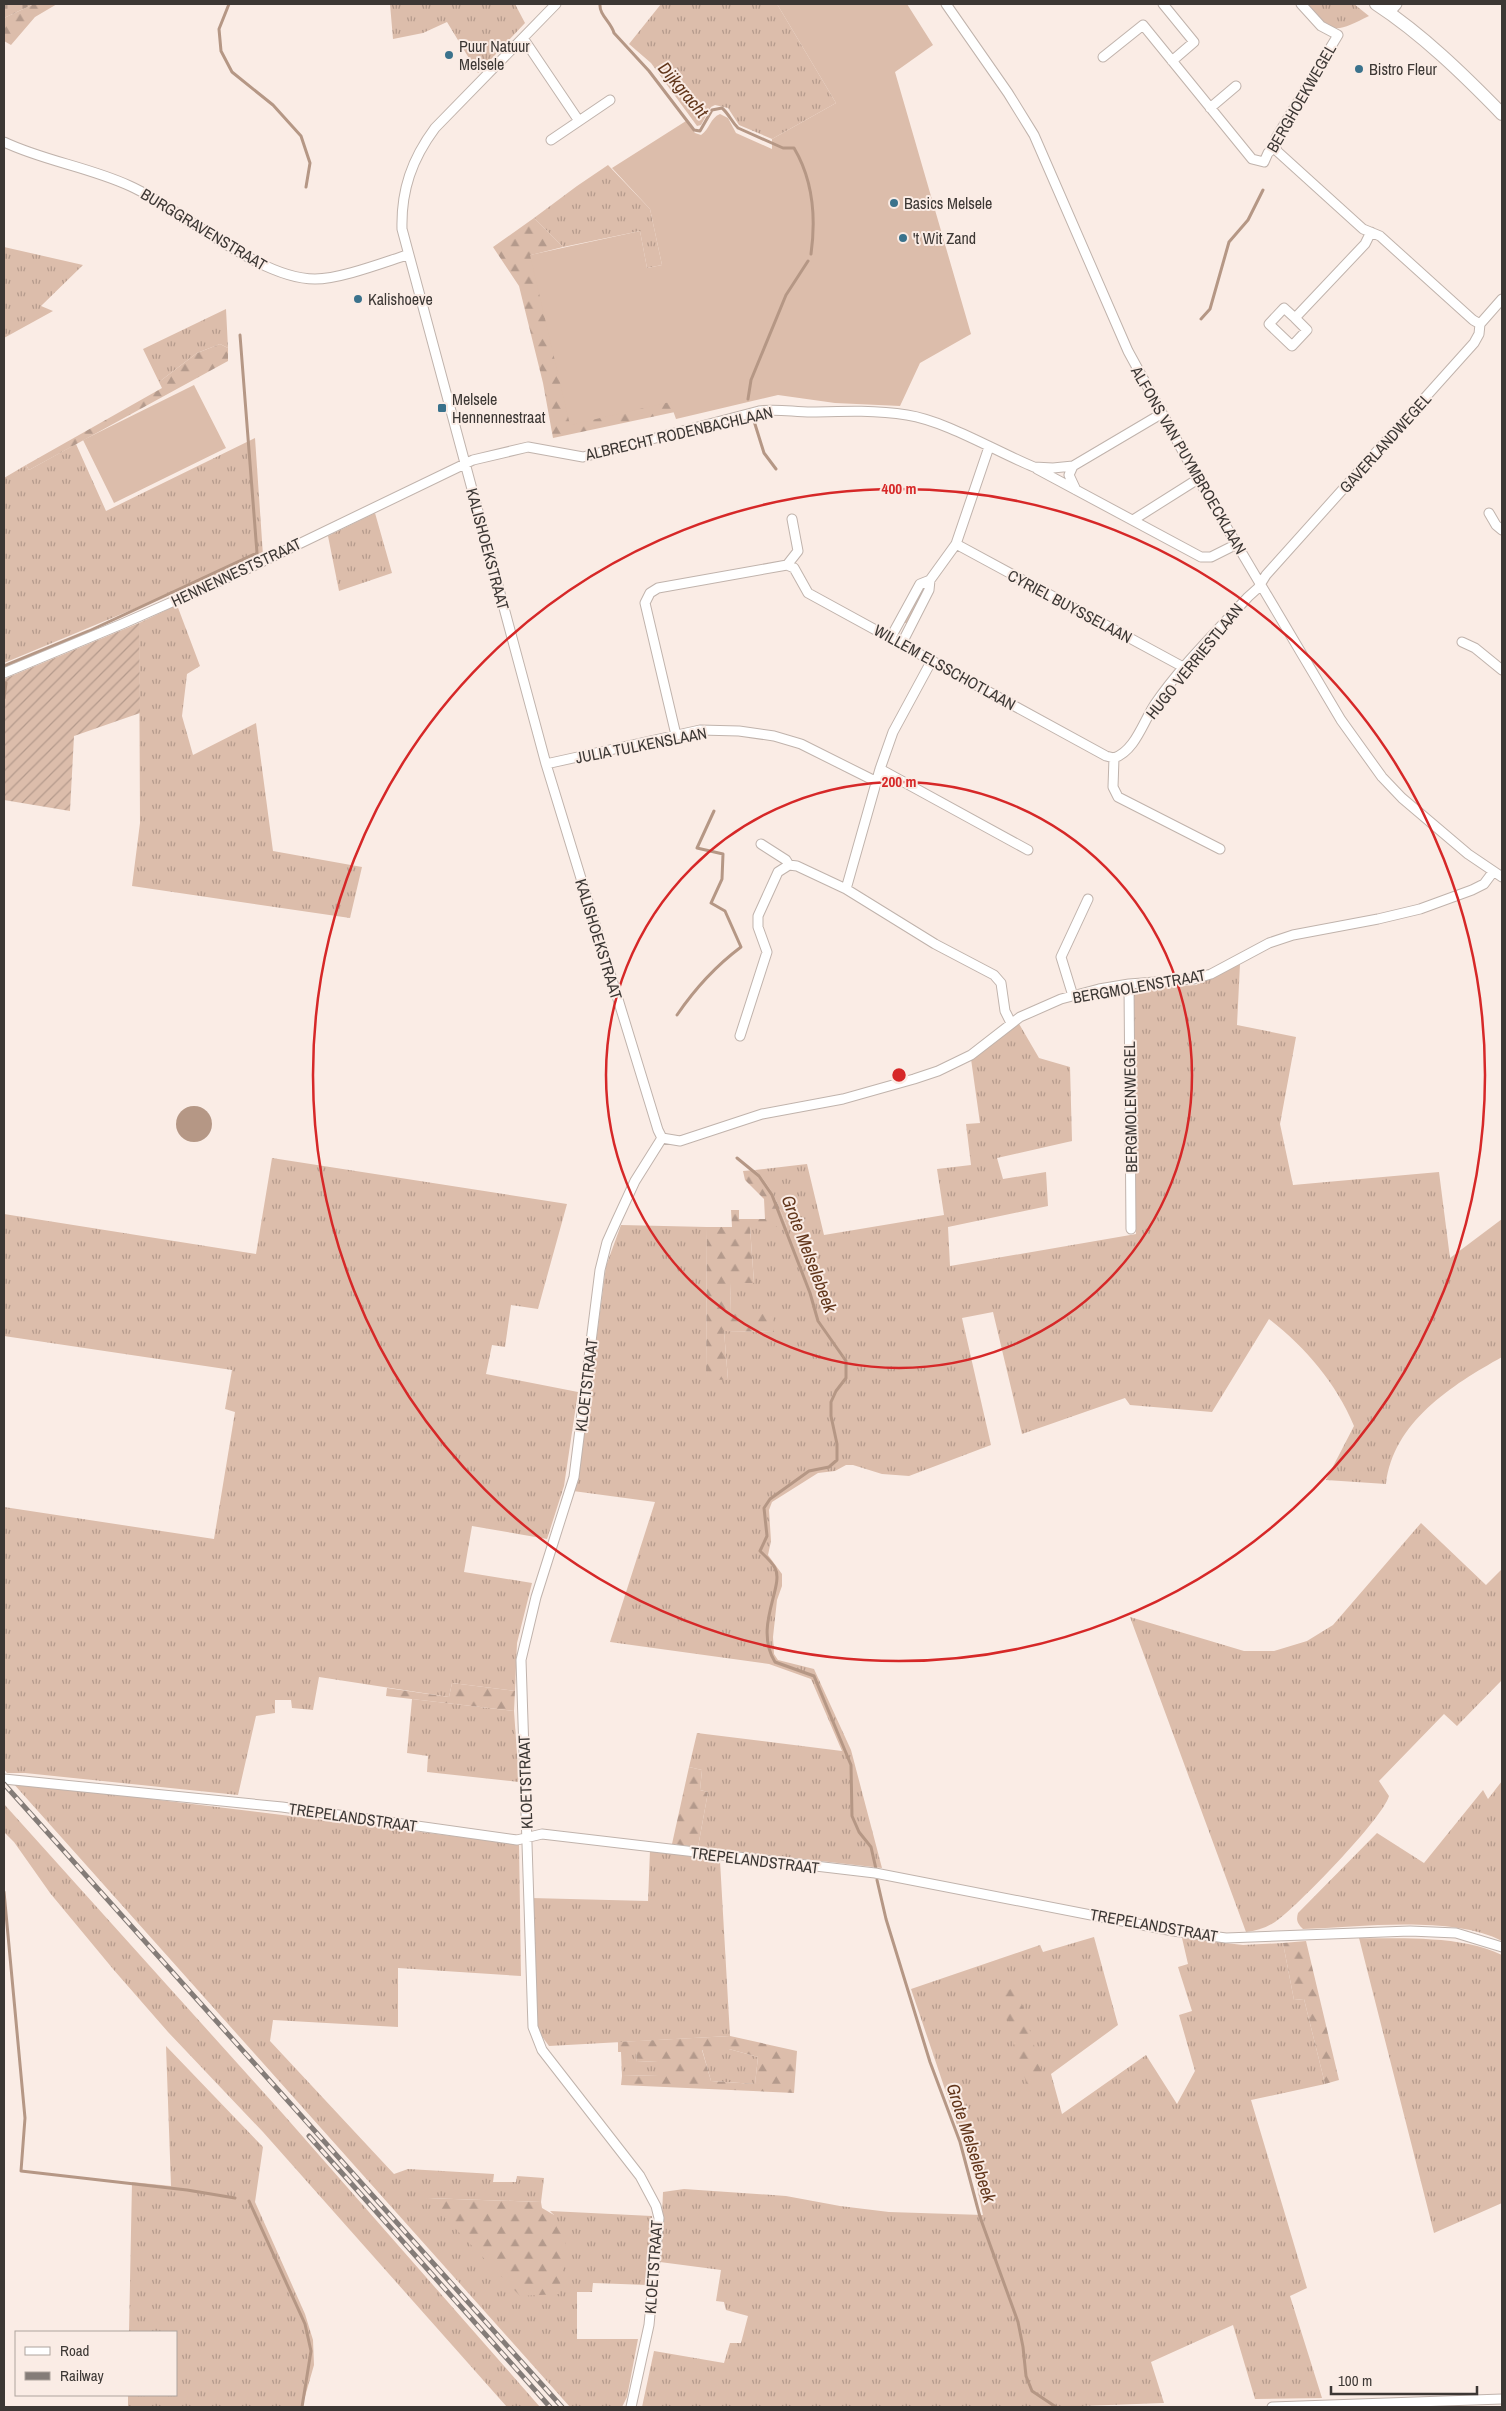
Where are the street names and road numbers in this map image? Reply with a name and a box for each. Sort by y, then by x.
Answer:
street label: BERGHOEKWEGEL [1261,39,1341,156]
street label: BURGGRAVENSTRAAT [137,183,271,275]
street label: ALFONS VAN PUYMBROECKLAAN [1126,361,1252,558]
street label: GAVERLANDWEGEL [1334,388,1436,498]
street label: ALBRECHT RODENBACHLAAN [582,401,775,465]
street label: KALISHOEKSTRAAT [461,486,515,612]
street label: HENNENNESTSTRAAT [167,532,305,612]
street label: CYRIEL BUYSSELAAN [1004,564,1136,648]
street label: HUGO VERRIESTLAAN [1140,599,1248,723]
street label: WILLEM ELSSCHOTLAAN [870,619,1020,715]
street label: JULIA TULKENSLAAN [574,721,708,769]
street label: KALISHOEKSTRAAT [570,876,628,1002]
street label: BERGMOLENSTRAAT [1071,963,1207,1009]
street label: BERGMOLENWEGEL [1118,1040,1142,1173]
street label: KLOETSTRAAT [569,1337,603,1433]
street label: KLOETSTRAAT [512,1735,538,1829]
street label: TREPELANDSTRAAT [287,1797,419,1837]
street label: TREPELANDSTRAAT [689,1841,821,1879]
street label: TREPELANDSTRAAT [1088,1903,1220,1947]
street label: KLOETSTRAAT [639,2219,667,2315]

